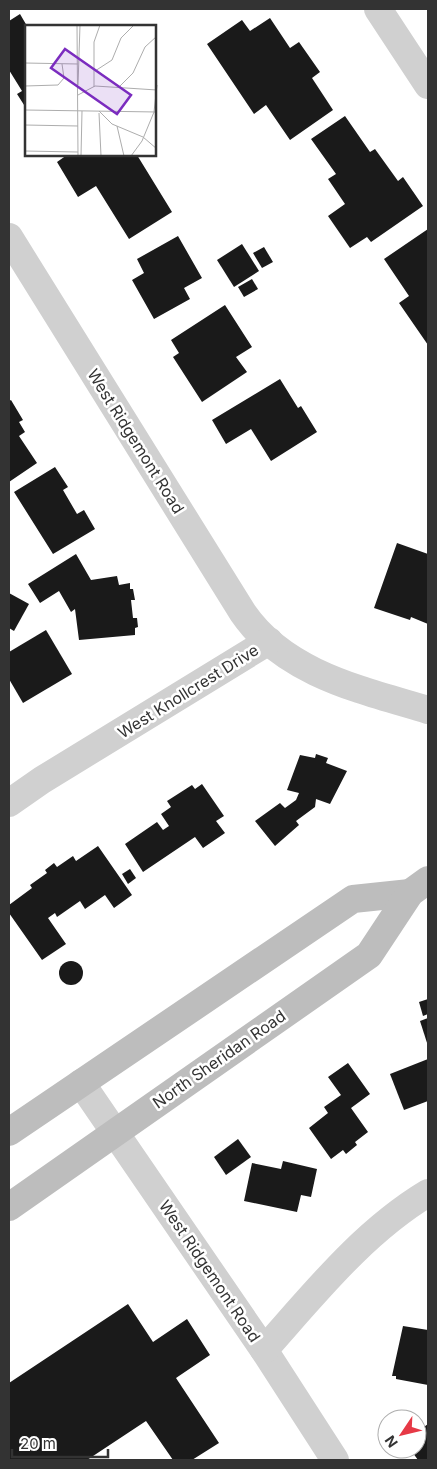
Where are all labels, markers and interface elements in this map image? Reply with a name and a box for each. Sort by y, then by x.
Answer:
inset map [25,25,156,156]
street label: West Ridgemont Road [83,365,189,517]
street label: West Knollcrest Drive [114,640,262,742]
street label: North Sheridan Road [149,1006,289,1112]
street label: West Ridgemont Road [155,1196,265,1346]
north arrow [377,1409,427,1459]
scale bar [12,1426,109,1458]
text: N [381,1432,401,1451]
text: 20 m [20,1434,56,1453]

